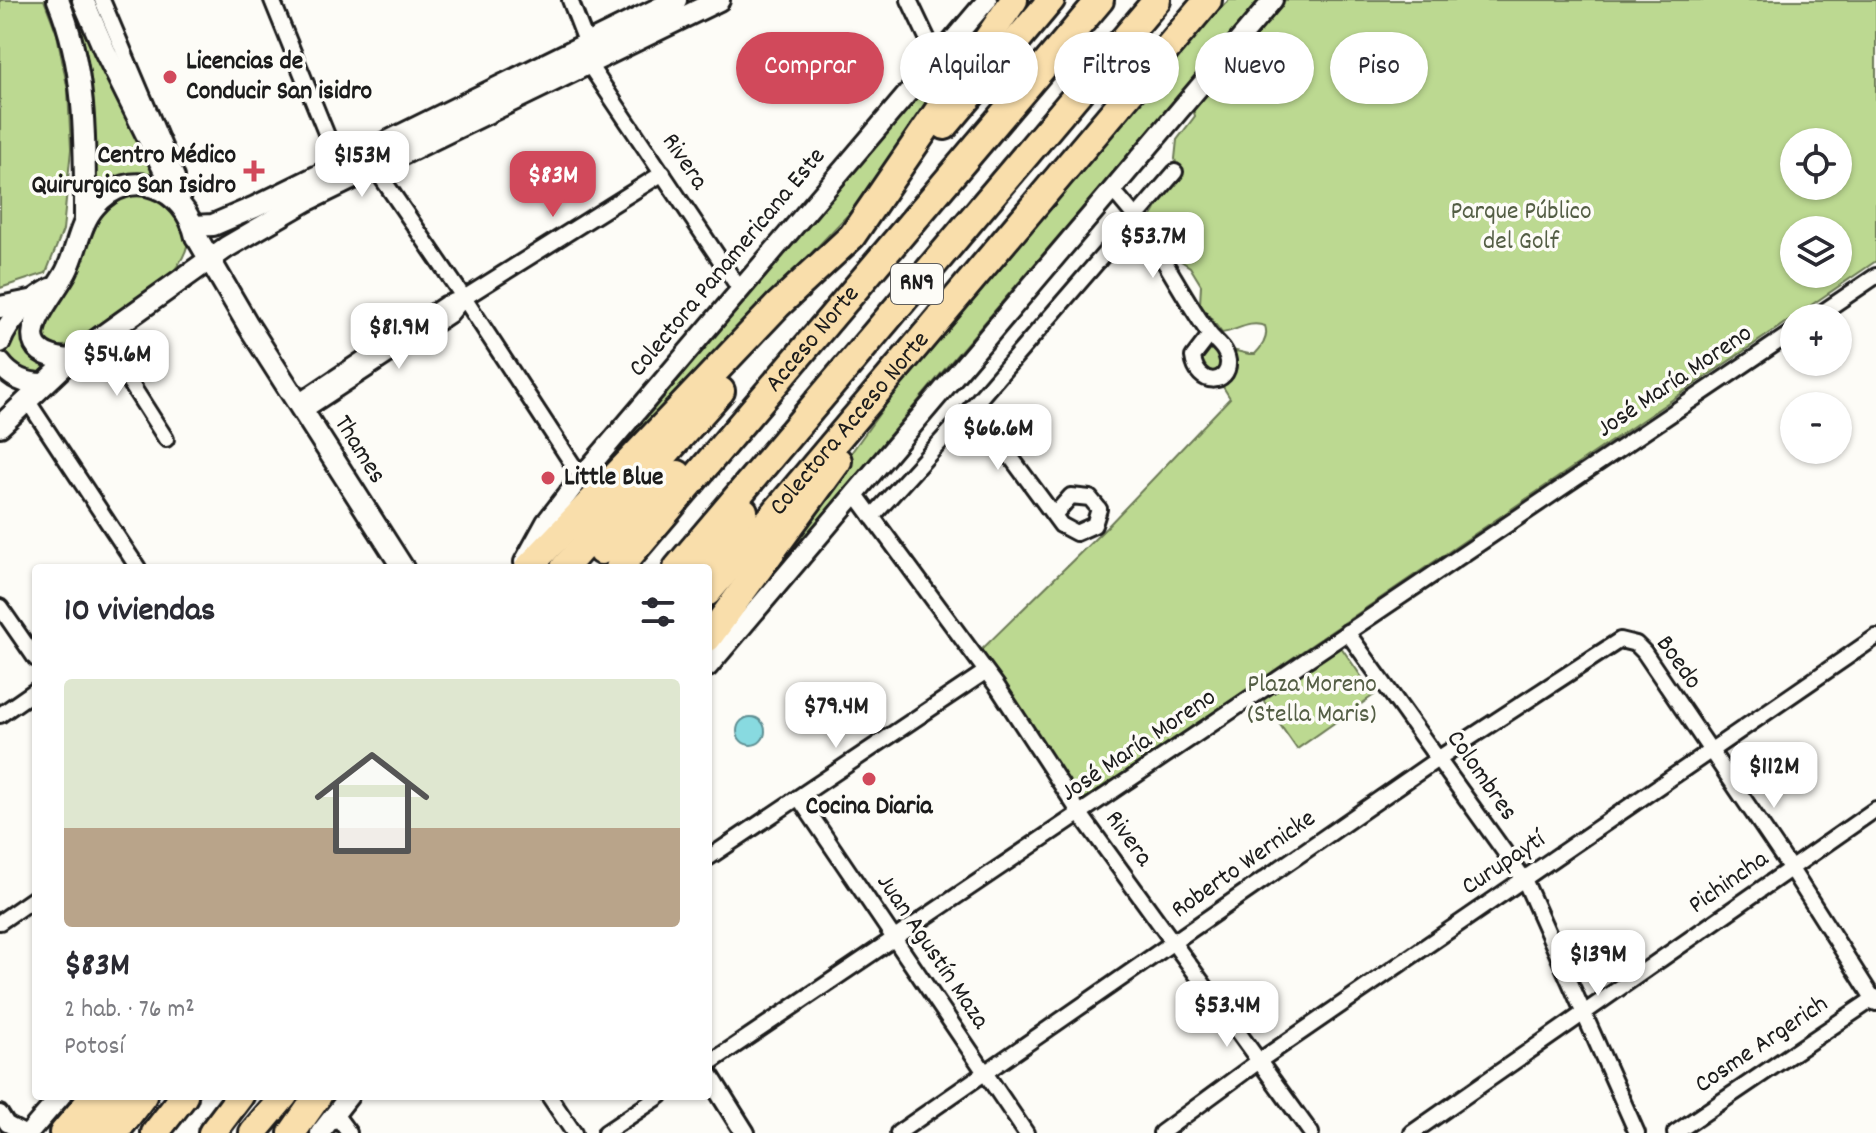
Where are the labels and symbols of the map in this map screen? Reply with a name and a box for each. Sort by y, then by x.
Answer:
place label: Licencias de Conducir San isidro [186,44,373,111]
marker: Licencias de Conducir San isidro [161,68,179,86]
street label: Rivera [651,126,717,199]
pin: $153M [306,131,418,199]
place label: Centro Médico Quirurgico San Isidro [31,138,236,205]
street label: Colectora Panamericana Este [621,140,835,386]
pin: $83M [506,151,600,219]
marker: Centro Médico Quirurgico San Isidro [243,160,265,182]
park label: Parque Público del Golf [1450,194,1592,261]
pin: $53.7M [1088,212,1218,280]
road number: RN9 [891,264,943,304]
street label: Acceso Norte [757,277,869,401]
pin: $81.9M [334,303,464,371]
street label: José María Moreno [1590,316,1760,448]
street label: Colectora Acceso Norte [761,323,939,524]
pin: $54.6M [52,330,182,398]
pin: $66.6M [933,404,1063,472]
street label: Thames [324,408,394,492]
place label: Little Blue [564,460,663,497]
marker: Little Blue [539,469,557,487]
street label: Boedo [1646,628,1710,698]
park label: Plaza Moreno (Stella Maris) [1247,667,1377,734]
street label: José María Moreno [1054,680,1224,812]
pin: $79.4M [771,682,901,750]
street label: Colombres [1436,723,1526,829]
pin: $112M [1718,742,1830,810]
marker: Cocina Diaria [860,770,878,788]
place label: Cocina Diaria [806,789,933,826]
street label: Roberto Wernicke [1164,801,1324,929]
street label: Rivera [1095,803,1162,875]
street label: Curupaytí [1455,821,1555,906]
street label: Pichincha [1681,842,1777,924]
street label: Juan Agustín Maza [866,867,998,1038]
pin: $139M [1542,930,1654,998]
pin: $53.4M [1162,981,1292,1049]
street label: Cosme Argerich [1688,987,1836,1103]

